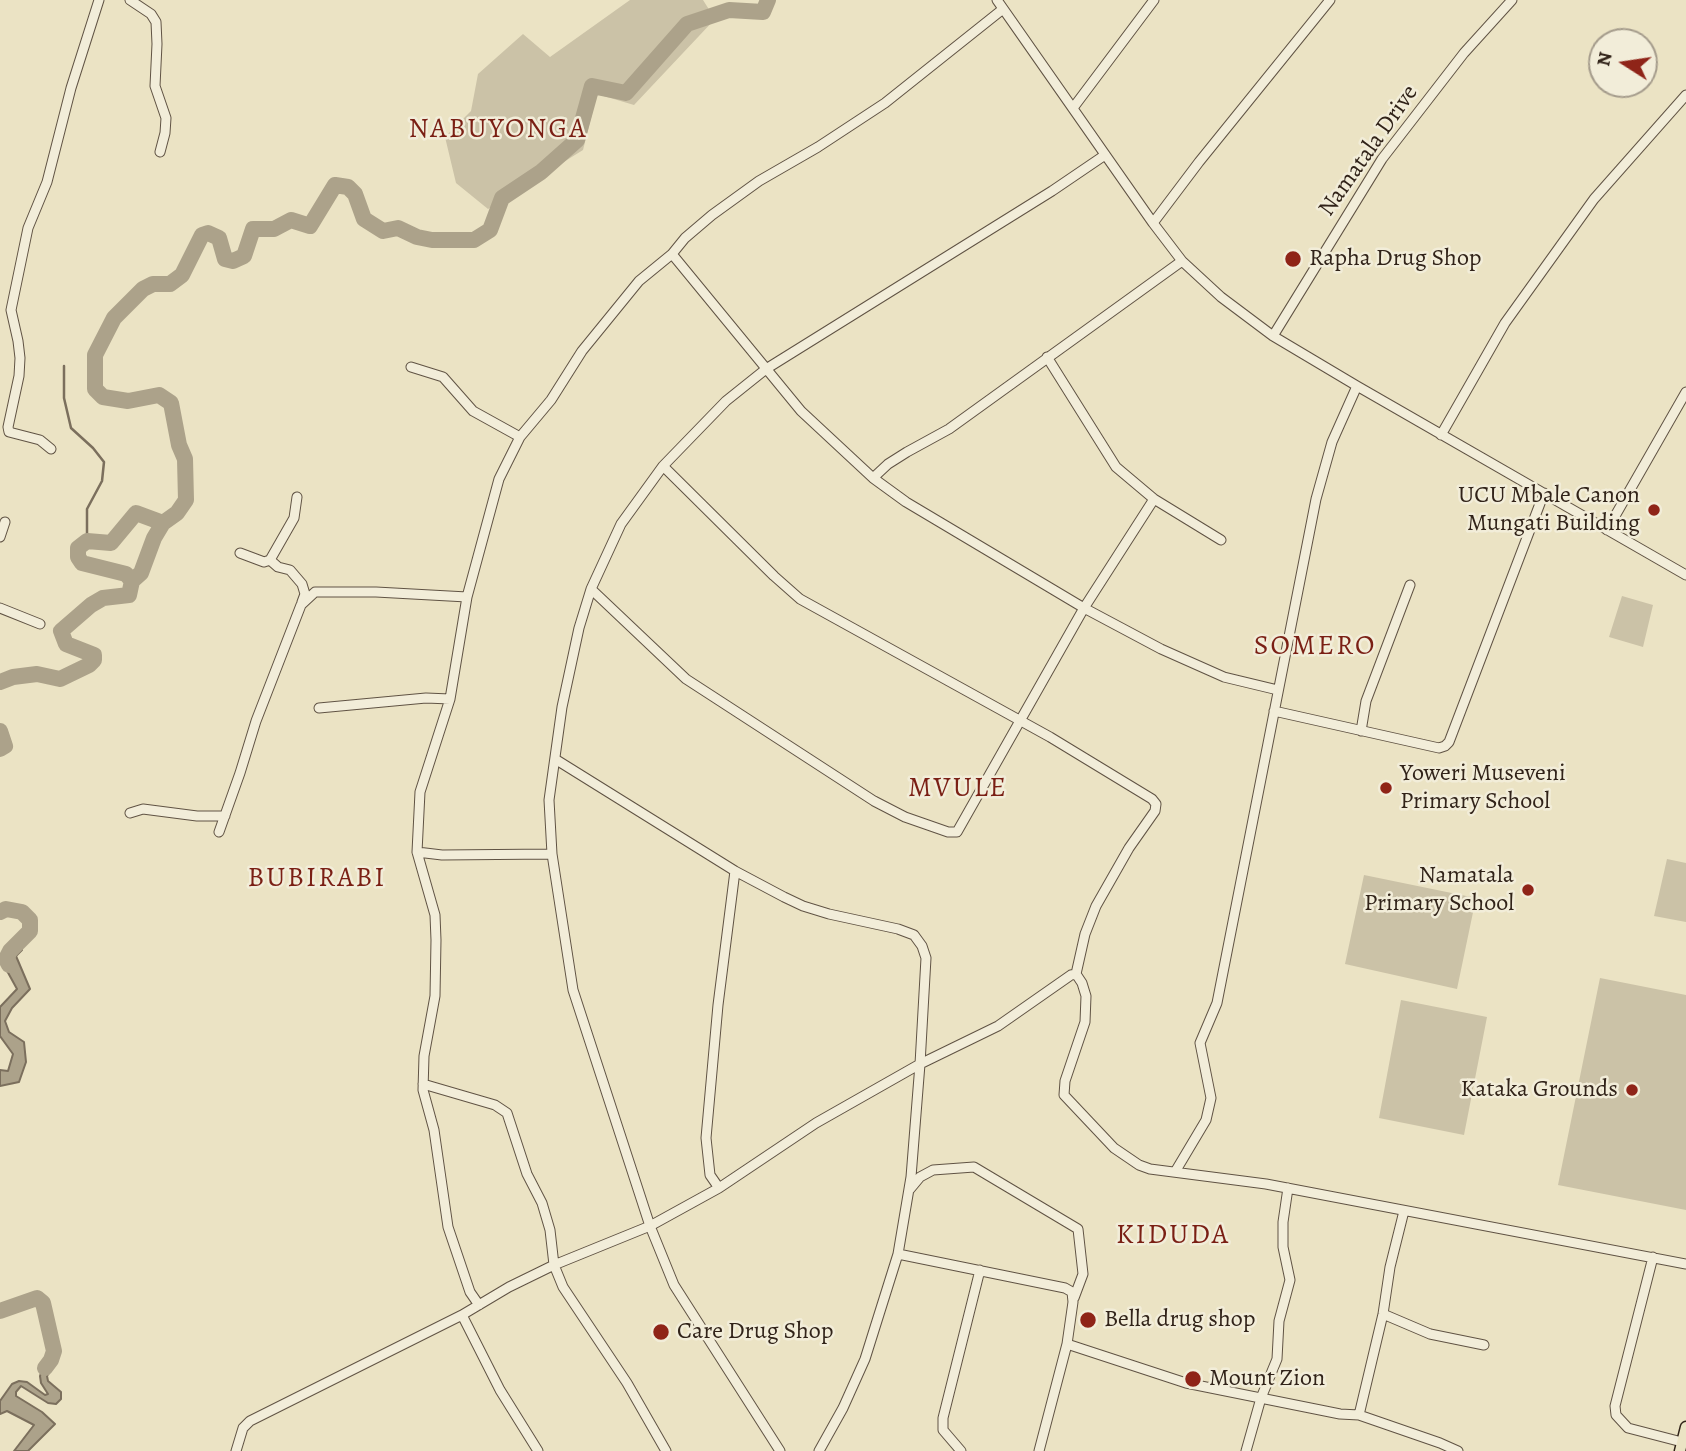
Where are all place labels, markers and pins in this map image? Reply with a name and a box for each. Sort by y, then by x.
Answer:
place label: Rapha Drug Shop [1309,245,1482,273]
marker: Rapha Drug Shop [1283,249,1303,269]
place label: UCU Mbale Canon Mungati Building [1458,482,1640,538]
marker: UCU Mbale Canon Mungati Building [1646,502,1662,518]
place label: Yoweri Museveni Primary School [1400,760,1566,816]
marker: Yoweri Museveni Primary School [1378,780,1394,796]
place label: Namatala Primary School [1364,862,1514,918]
marker: Namatala Primary School [1520,882,1536,898]
place label: Kataka Grounds [1460,1076,1618,1104]
marker: Kataka Grounds [1624,1082,1640,1098]
place label: Bella drug shop [1104,1306,1255,1334]
marker: Bella drug shop [1078,1310,1098,1330]
place label: Care Drug Shop [677,1318,833,1346]
marker: Care Drug Shop [651,1322,671,1342]
place label: Mount Zion [1209,1365,1325,1393]
marker: Mount Zion [1183,1369,1203,1389]

